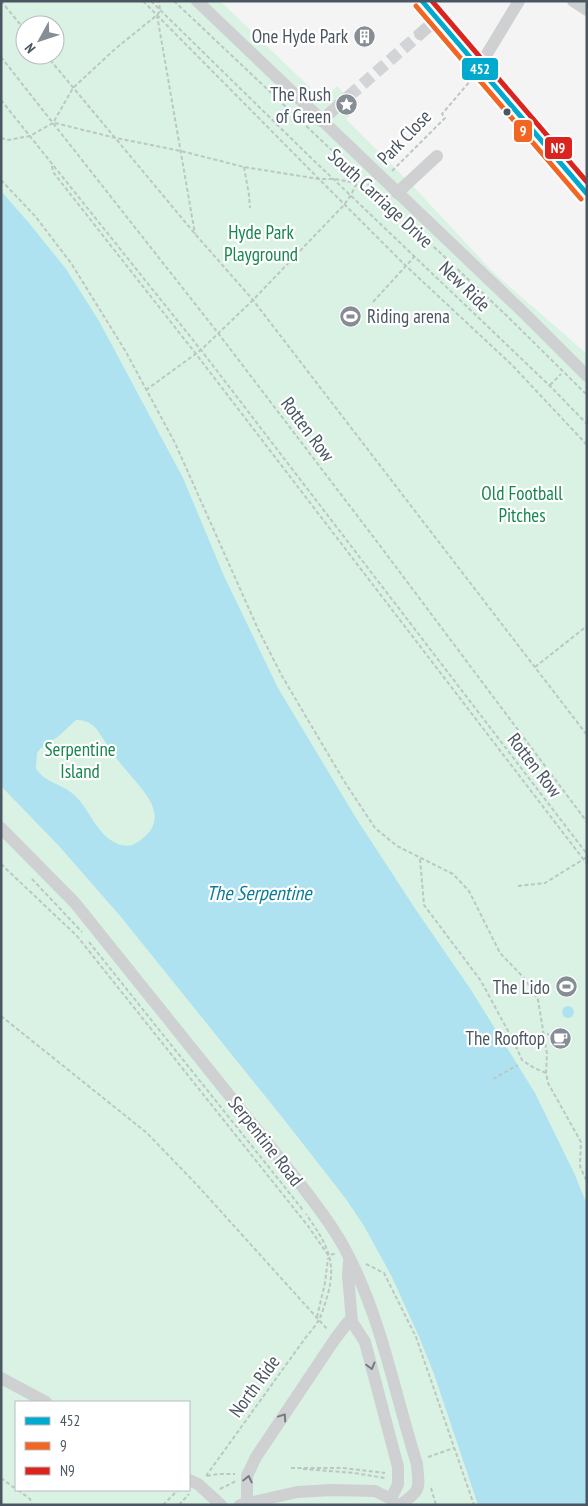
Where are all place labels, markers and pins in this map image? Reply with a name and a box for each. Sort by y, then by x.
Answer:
place label: One Hyde Park [252,24,349,48]
building icon: One Hyde Park [352,24,376,48]
place label: The Rush of Green [270,82,331,128]
place icon: The Rush of Green [335,93,359,117]
unlabelled marker [502,107,512,117]
sports icon: Riding arena [339,304,363,328]
place label: Riding arena [367,304,450,328]
place label: The Lido [493,975,550,999]
sports icon: The Lido [554,975,578,999]
place label: The Rooftop [465,1026,545,1050]
cafe icon: The Rooftop [549,1026,573,1050]

